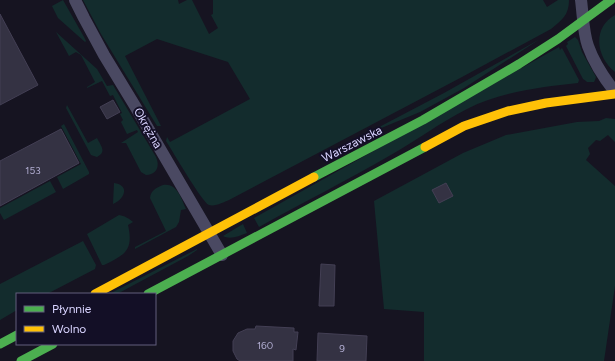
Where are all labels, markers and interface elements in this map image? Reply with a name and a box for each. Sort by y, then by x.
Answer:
street label: Okrężna [131,105,165,151]
street label: Warszawska [320,123,384,165]
house number: 153 [25,164,41,177]
legend [16,293,156,345]
text: Płynnie [52,302,92,316]
text: Wolno [52,322,86,336]
house number: 160 [257,339,273,352]
house number: 9 [339,342,345,355]

